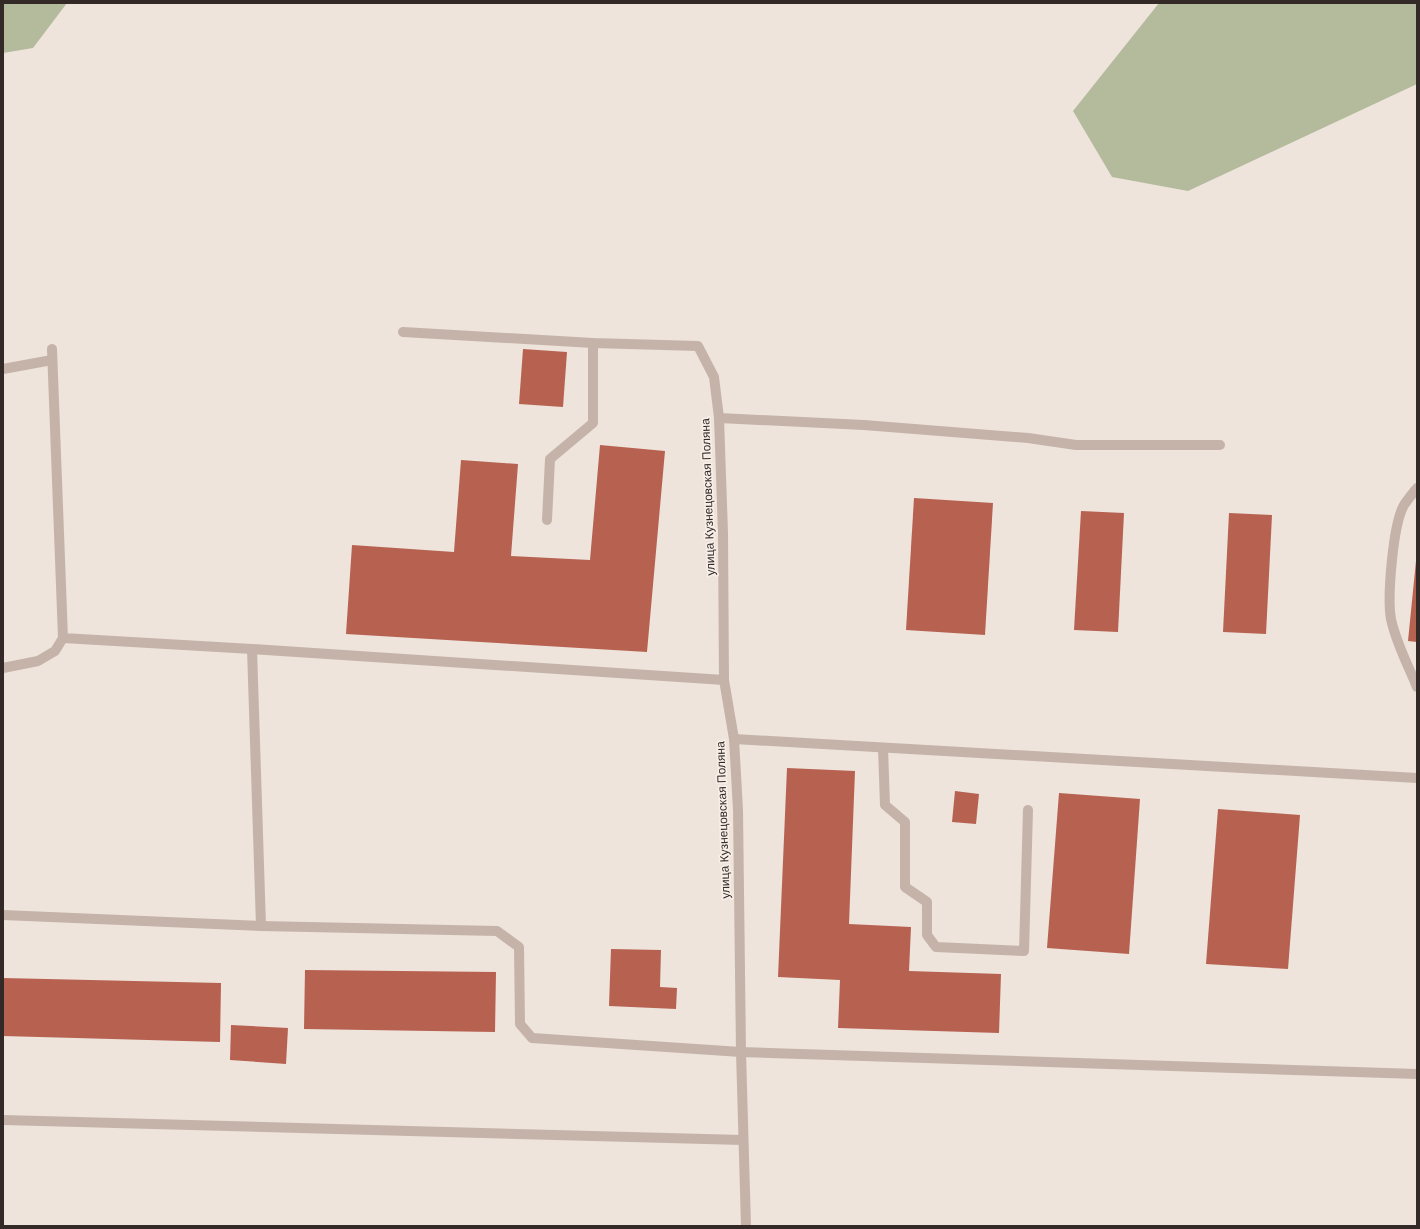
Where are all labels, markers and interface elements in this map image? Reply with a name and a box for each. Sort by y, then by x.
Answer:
street label: улица Кузнецовская Поляна [698,418,718,576]
street label: улица Кузнецовская Поляна [713,741,733,899]

